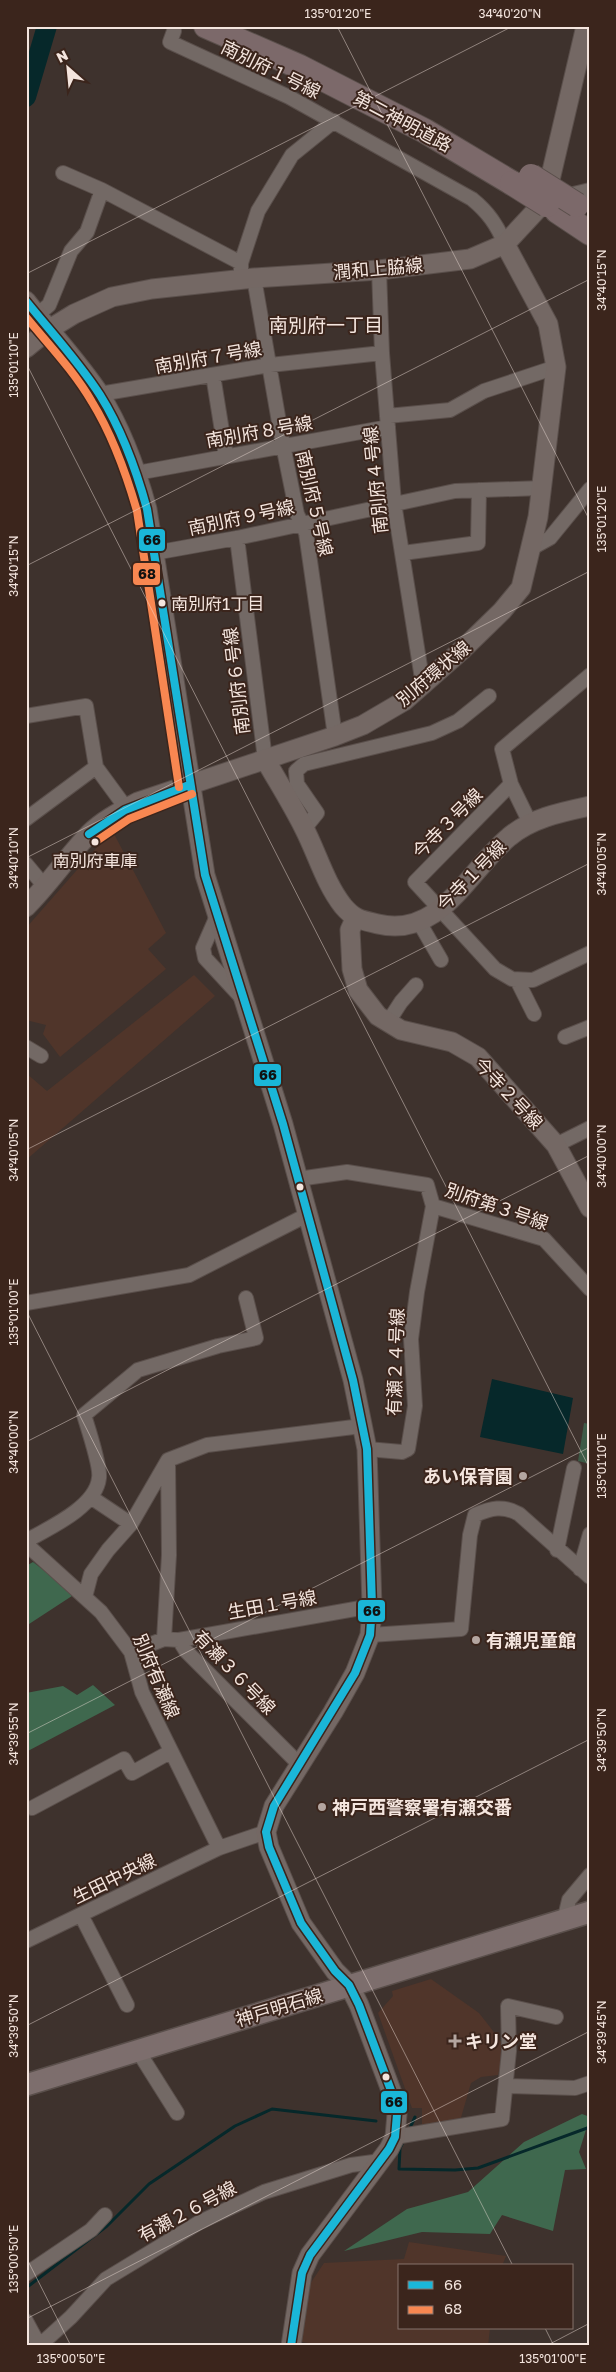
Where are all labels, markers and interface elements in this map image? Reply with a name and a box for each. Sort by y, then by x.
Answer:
text: 135°01'20"E [305,6,371,21]
text: 34°40'20"N [479,6,541,21]
street label: 南別府１号線 [218,35,324,103]
north arrow [42,42,92,92]
text: N [53,46,70,66]
street label: 第二神明道路 [350,86,456,156]
text: 34°40'15"N [594,249,609,311]
street label: 潤和上脇線 [332,253,424,283]
district label: 南別府一丁目 [269,313,383,336]
text: 135°01'10"E [6,332,21,398]
street label: 南別府７号線 [153,337,263,377]
street label: 南別府８号線 [204,411,314,451]
street label: 南別府４号線 [358,425,392,535]
street label: 南別府５号線 [292,448,338,558]
text: 135°01'20"E [594,486,609,552]
street label: 南別府９号線 [186,495,296,539]
line badge: 66 [138,528,166,552]
text: 66 [143,531,161,548]
text: 34°40'15"N [6,535,21,597]
line badge: 68 [132,562,161,586]
text: 68 [138,565,156,582]
place label: 南別府1丁目 [171,593,264,614]
marker: 南別府1丁目 [157,598,167,608]
street label: 南別府６号線 [219,626,253,736]
street label: 別府環状線 [391,636,475,710]
street label: 今寺３号線 [407,783,487,863]
text: 34°40'10"N [6,827,21,889]
text: 34°40'05"N [594,833,609,895]
street label: 今寺１号線 [432,835,510,915]
marker: 南別府車庫 [90,837,100,847]
place label: 南別府車庫 [53,850,138,871]
street label: 今寺２号線 [470,1053,548,1133]
line badge: 66 [253,1063,282,1087]
text: 66 [259,1066,277,1083]
text: 34°40'05"N [6,1119,21,1181]
text: 34°40'00"N [594,1124,609,1188]
street label: 別府第３号線 [442,1178,552,1234]
unlabelled marker [295,1182,305,1192]
text: 135°01'00"E [6,1278,21,1346]
street label: 有瀬２４号線 [382,1308,408,1416]
text: 34°40'00"N [6,1410,21,1474]
text: 135°01'10"E [594,1433,609,1499]
place label: あい保育園 [423,1465,513,1487]
marker: あい保育園 [517,1470,529,1482]
street label: 生田１号線 [226,1585,318,1623]
line badge: 66 [357,1599,386,1623]
text: 66 [363,1602,381,1619]
street label: 有瀬３６号線 [190,1626,280,1718]
place label: 有瀬児童館 [486,1629,576,1651]
street label: 別府有瀬線 [129,1630,185,1722]
marker: 有瀬児童館 [470,1634,482,1646]
text: 34°39'55"N [6,1702,21,1766]
text: 34°39'50"N [594,1708,609,1772]
place label: 神戸西警察署有瀬交番 [332,1796,512,1818]
marker: 神戸西警察署有瀬交番 [316,1801,328,1813]
street label: 生田中央線 [69,1848,159,1908]
street label: 神戸明石線 [233,1983,325,2031]
text: 34°39'50"N [6,1994,21,2058]
text: 34°39'45"N [594,2000,609,2064]
place label: キリン堂 [465,2030,537,2052]
marker: キリン堂 [449,2035,461,2047]
unlabelled marker [381,2072,391,2082]
line badge: 66 [380,2090,408,2114]
text: 66 [385,2093,403,2110]
street label: 有瀬２６号線 [134,2176,240,2246]
text: 135°00'50"E [6,2225,21,2293]
legend [398,2264,574,2330]
text: 66 [444,2275,462,2293]
text: 68 [444,2299,462,2317]
text: 135°00'50"E [37,2351,105,2366]
text: 135°01'00"E [519,2351,587,2366]

